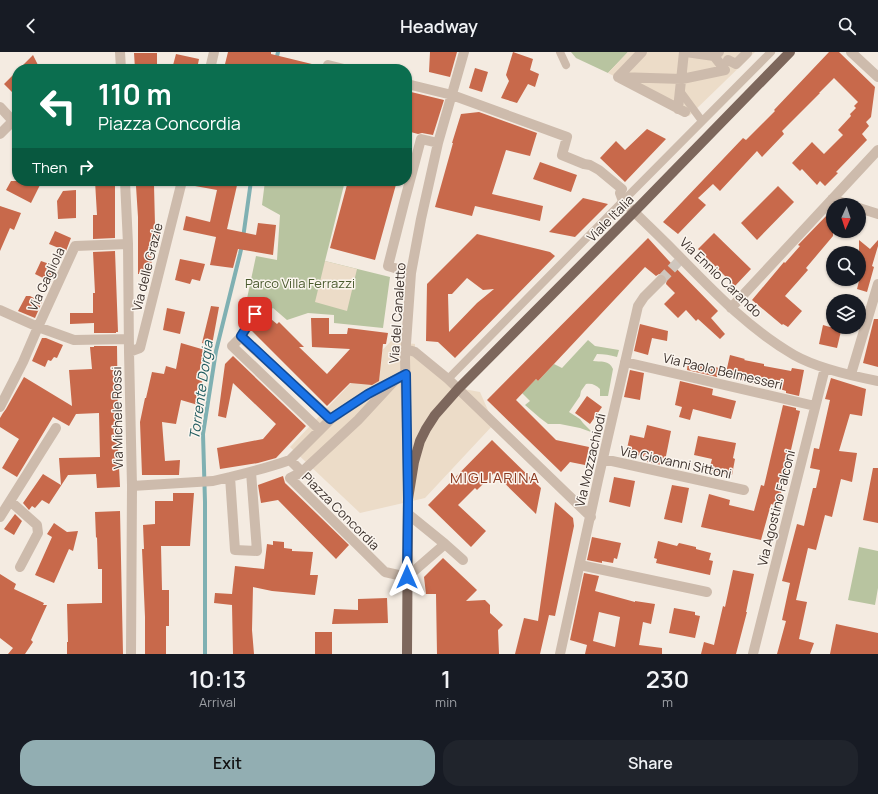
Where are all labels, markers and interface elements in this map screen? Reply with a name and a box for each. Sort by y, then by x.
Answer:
text: Headway [400,14,478,38]
icon: back [20,15,42,37]
icon: search [836,15,858,37]
text: 110 m [98,75,172,113]
icon: left [32,80,84,132]
text: Piazza Concordia [98,111,241,135]
icon: right [75,156,97,178]
text: Then [32,157,67,178]
street label: Viale Italia [582,190,638,246]
north arrow [826,198,866,238]
map controls [826,198,866,334]
street label: Via delle Grazie [127,221,167,313]
street label: Via Ennio Carando [676,233,766,321]
street label: Via Gagliola [23,244,69,314]
button: search [826,246,866,286]
street label: Via del Canaletto [385,262,410,364]
park label: Parco Villa Ferrazzi [245,274,355,292]
button: layers [826,294,866,334]
pin [238,297,272,331]
icon: arrive [244,303,266,325]
water label: Torrente Dorgia [184,338,217,441]
street label: Via Paolo Belmesseri [661,348,785,394]
street label: Via Michele Rossi [107,367,127,469]
street label: Via Mozzachiodi [570,411,610,509]
street label: Via Giovanni Sittoni [619,441,733,483]
street label: Via Agostino Falconi [753,448,799,568]
district label: MIGLIARINA [450,467,540,488]
street label: Piazza Concordia [298,468,384,554]
position arrow [386,556,428,598]
text: 10:13 [189,662,246,695]
text: 1 [441,662,451,695]
text: 230 [646,662,689,695]
text: Arrival [199,693,236,711]
text: min [435,693,457,711]
text: m [662,693,673,711]
button: Exit [20,740,435,786]
button: Share [443,740,858,786]

